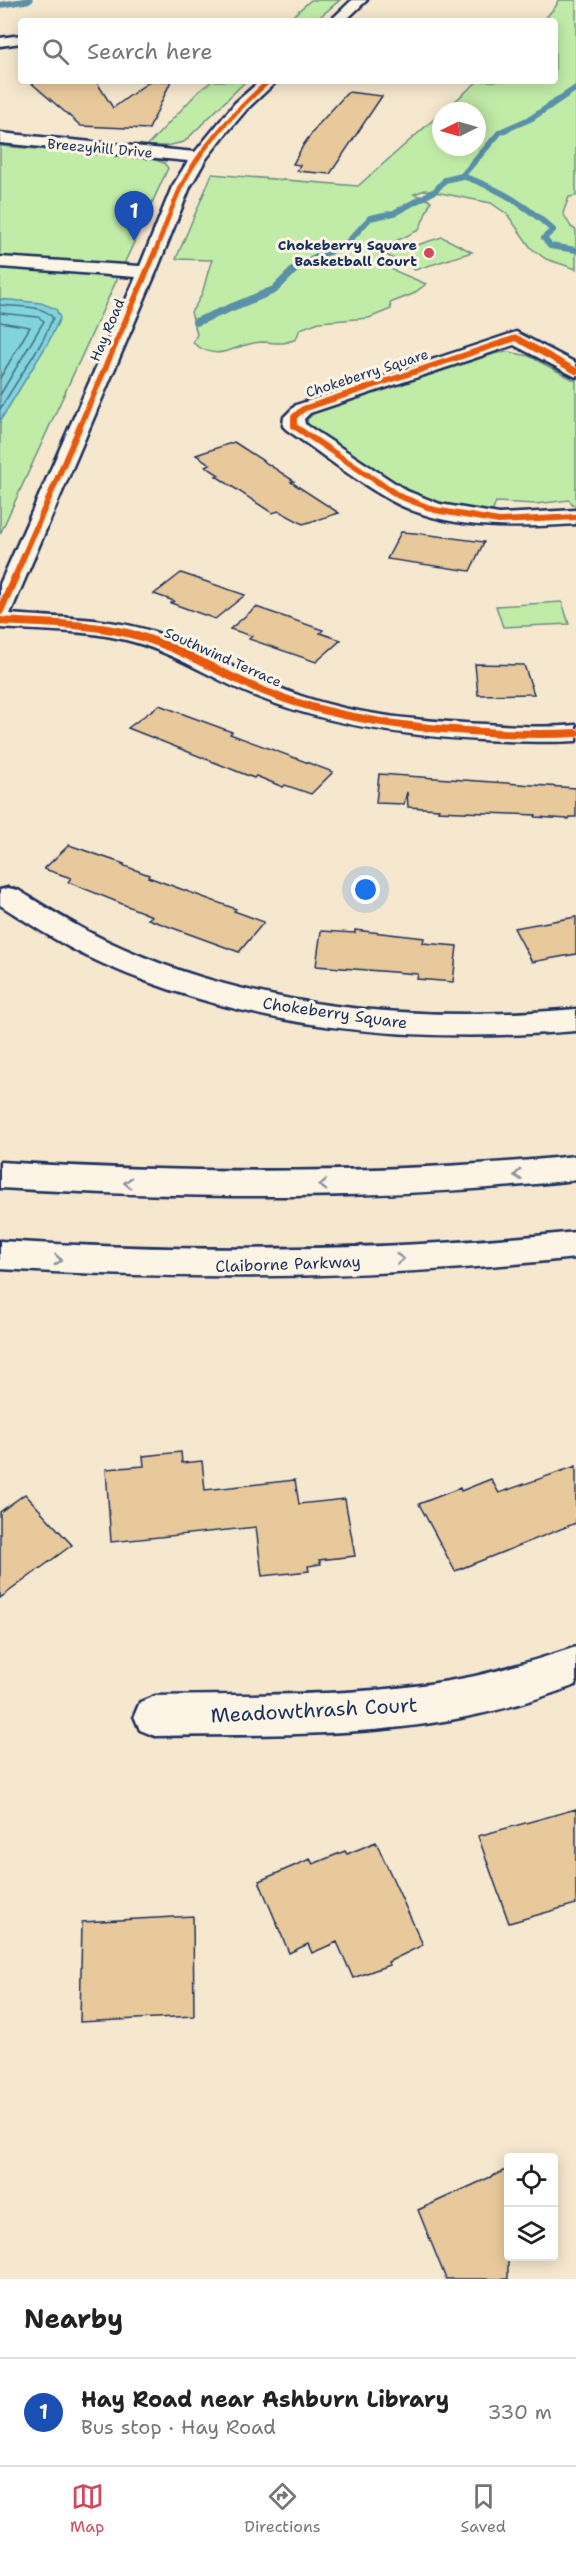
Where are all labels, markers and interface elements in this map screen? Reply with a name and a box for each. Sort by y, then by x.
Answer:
search box [18,18,558,84]
icon: search [39,35,72,68]
text: Search here [87,37,213,66]
north arrow [432,102,486,156]
street label: Breezyhill Drive [47,134,153,162]
pin: 1 [114,192,154,241]
place label: Chokeberry Square Basketball Court [278,236,417,270]
marker: Chokeberry Square Basketball Court [422,246,436,260]
street label: Hay Road [86,296,128,364]
street label: Chokeberry Square [303,345,431,401]
street label: Southwind Terrace [162,623,284,691]
your location [351,875,380,904]
street label: Chokeberry Square [261,992,409,1034]
one-way arrow [513,1168,522,1181]
one-way arrow [124,1177,133,1190]
one-way arrow [319,1178,328,1191]
street label: Claiborne Parkway [215,1251,361,1277]
one-way arrow [54,1253,63,1266]
one-way arrow [396,1253,405,1266]
street label: Meadowthrash Court [210,1692,418,1728]
map controls [504,2153,558,2261]
button: locate [504,2153,558,2207]
button: layers [504,2207,558,2261]
text: Nearby [24,2301,123,2336]
text: Hay Road near Ashburn Library [81,2385,449,2414]
text: 1 [39,2399,48,2425]
text: 330 m [488,2399,552,2425]
text: Bus stop · Hay Road [81,2414,276,2440]
tab: Map [70,2480,104,2537]
tab: Directions [244,2480,321,2537]
tab: Saved [461,2480,506,2537]

